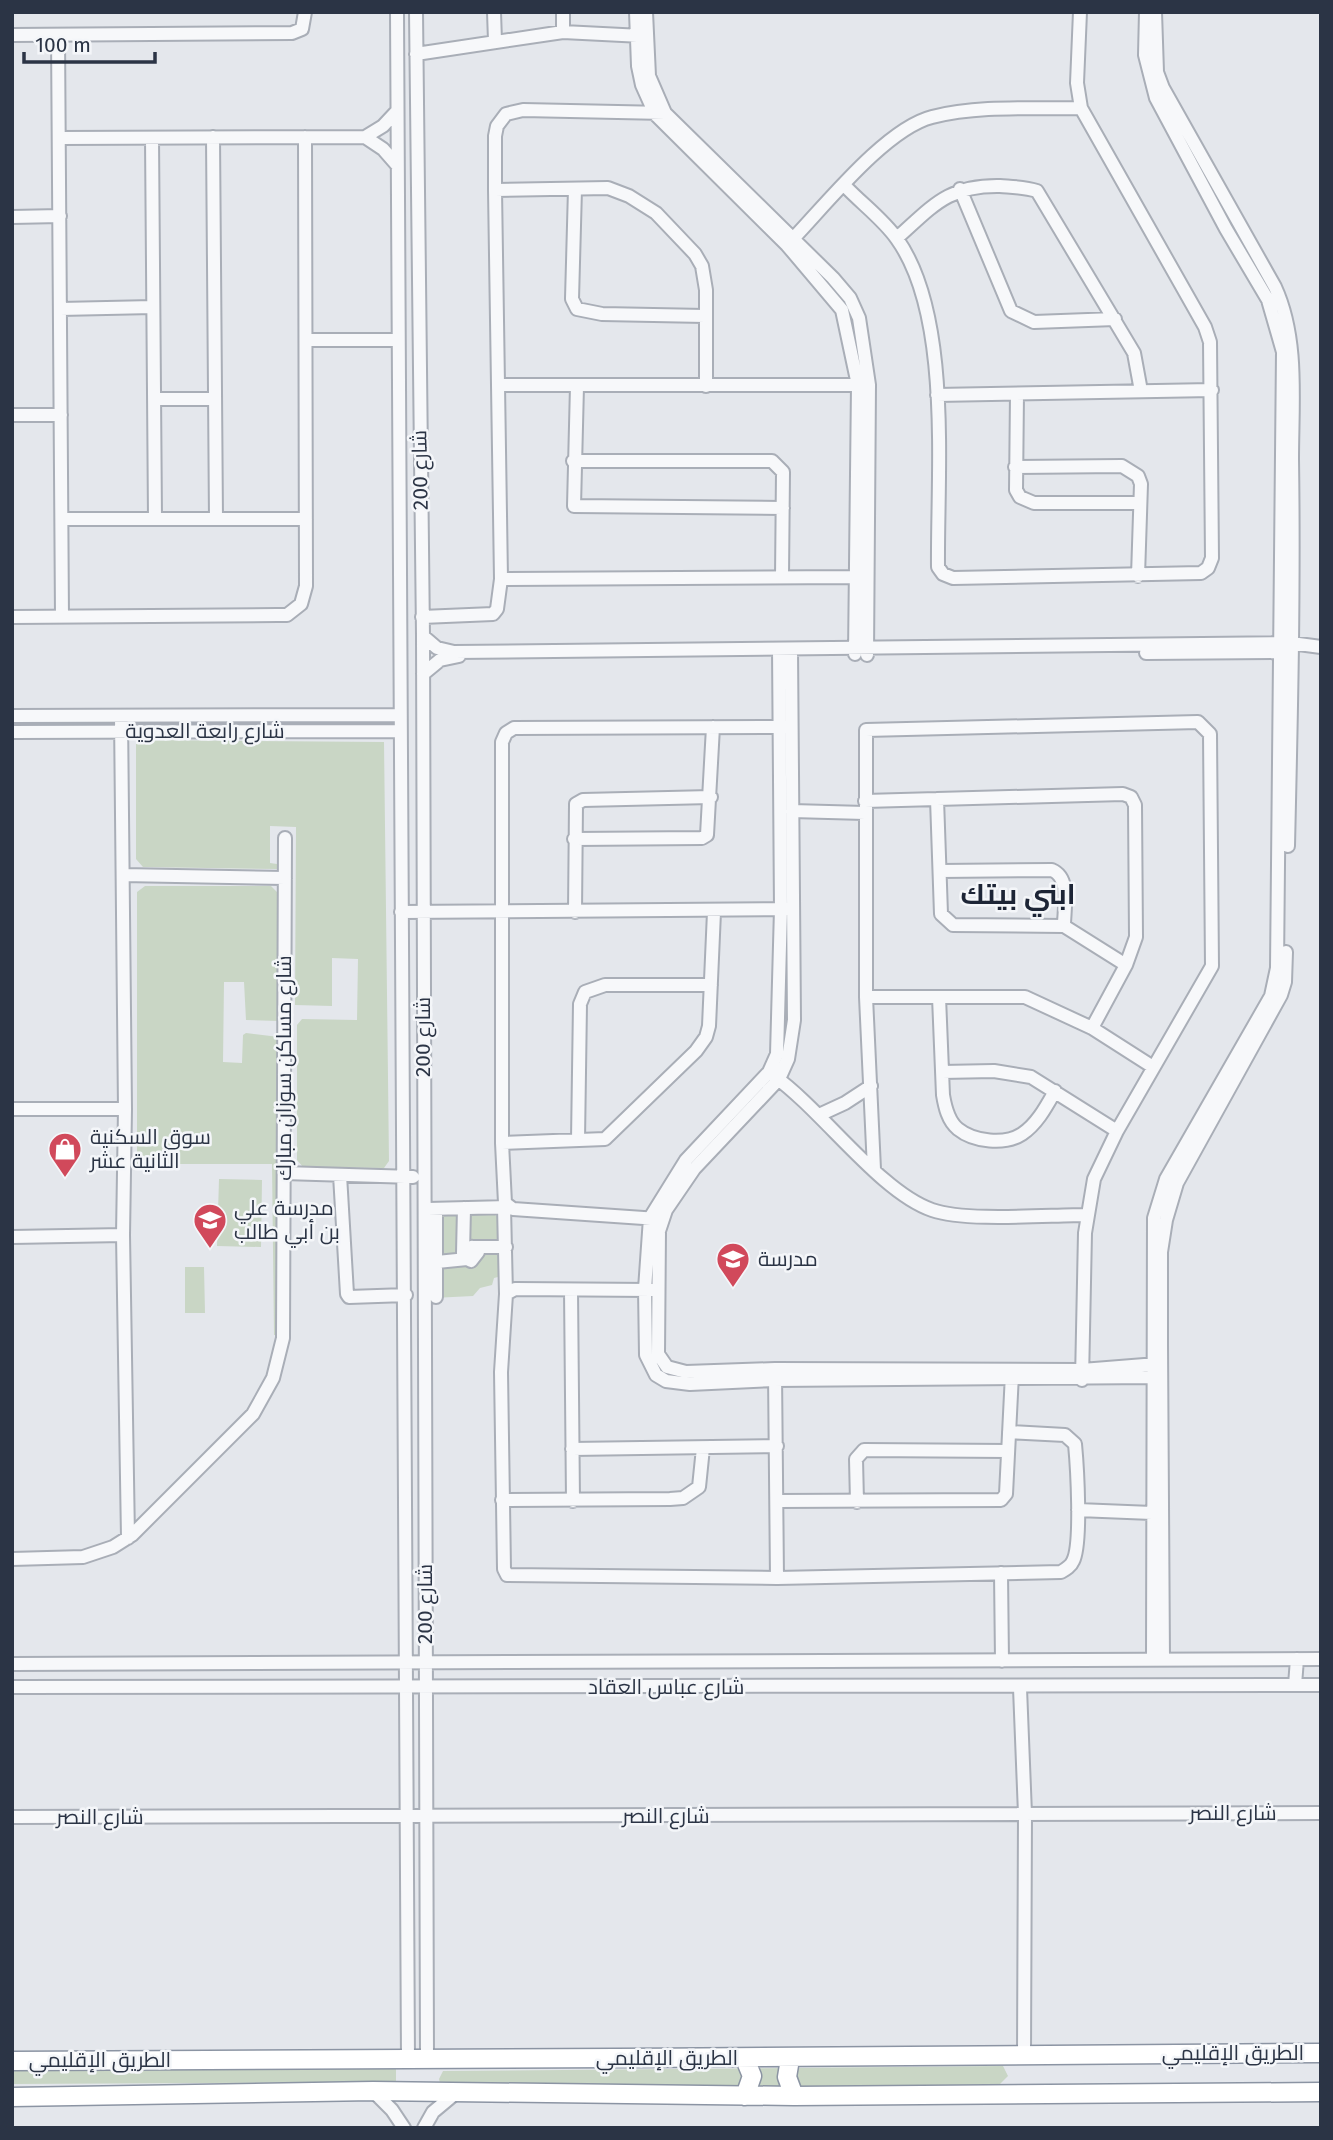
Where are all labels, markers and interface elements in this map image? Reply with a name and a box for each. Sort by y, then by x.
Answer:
scale bar [24,21,156,65]
text: 100 m [35,32,91,58]
street label: شارع 200 [406,430,435,510]
street label: شارع رابعة العدوية [125,718,285,745]
district label: ابني بيتك [960,878,1076,917]
street label: شارع مساكن سوزان مبارك [271,955,298,1181]
street label: شارع 200 [410,997,437,1077]
place label: سوق السكنية الثانية عشر [89,1124,211,1174]
shop icon: سوق السكنية الثانية عشر [46,1130,84,1179]
place label: مدرسة علي بن أبي طالب [234,1195,340,1248]
school or university icon: مدرسة علي بن أبي طالب [191,1201,229,1250]
school or university icon: مدرسة [714,1240,752,1289]
place label: مدرسة [758,1246,818,1272]
street label: شارع 200 [412,1564,439,1644]
street label: شارع عباس العقاد [588,1674,744,1701]
street label: شارع النصر [1188,1800,1277,1827]
street label: شارع النصر [621,1803,710,1830]
street label: شارع النصر [55,1804,144,1831]
street label: الطريق الإقليمي [1162,2040,1304,2069]
street label: الطريق الإقليمي [596,2045,738,2074]
street label: الطريق الإقليمي [29,2047,171,2076]

